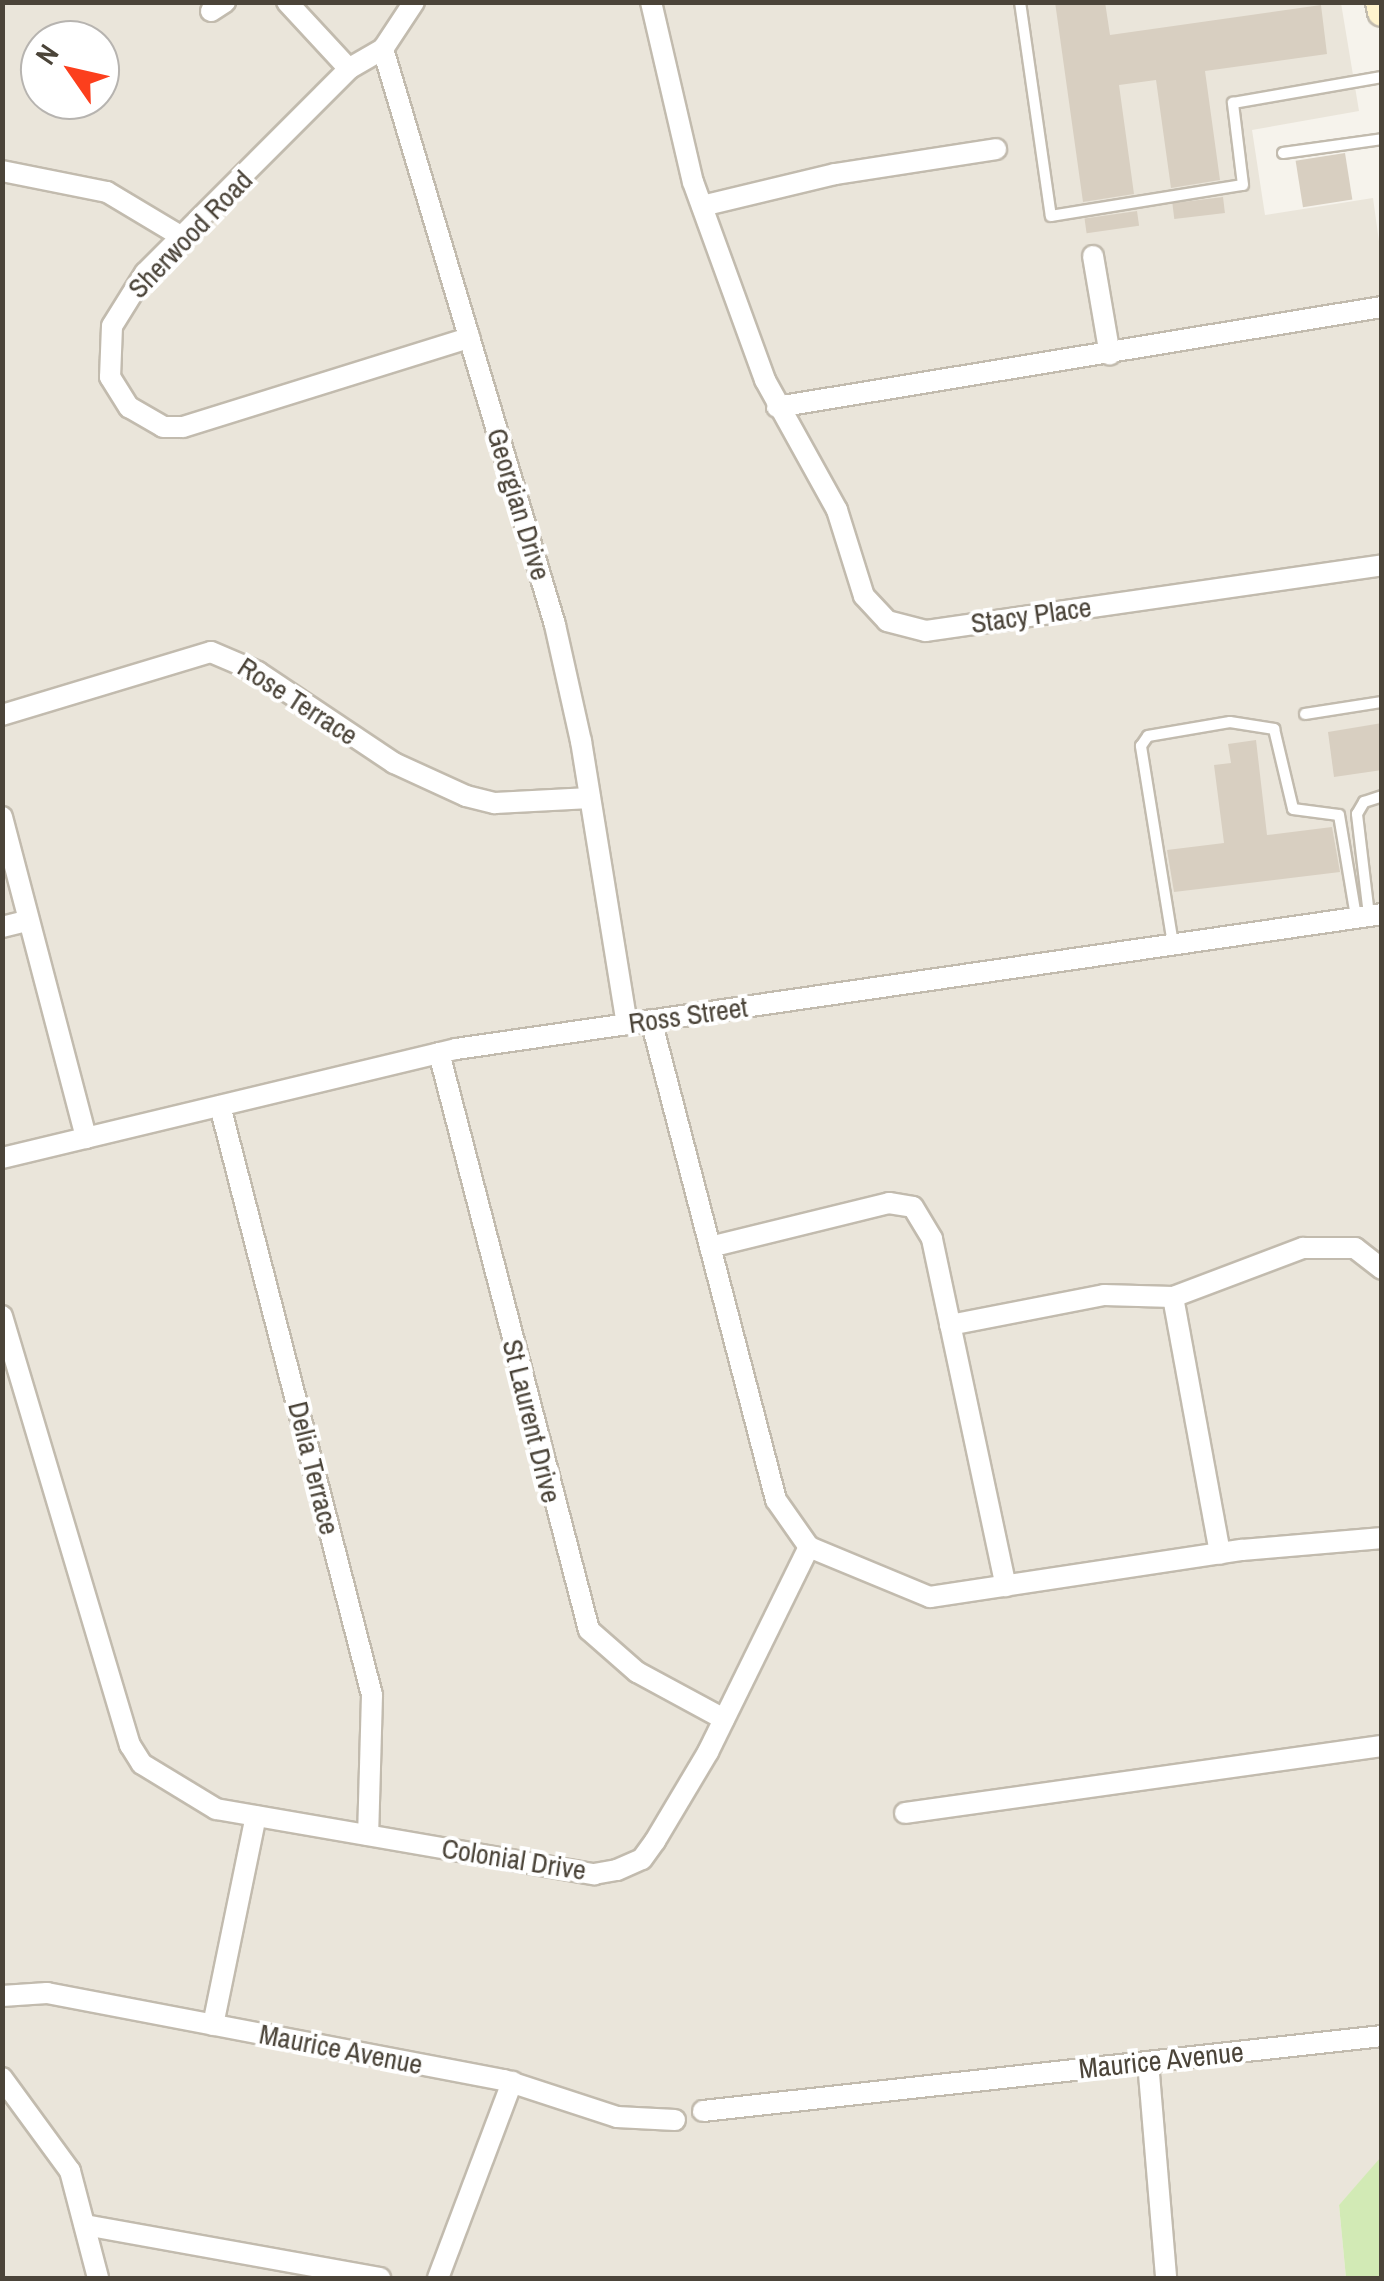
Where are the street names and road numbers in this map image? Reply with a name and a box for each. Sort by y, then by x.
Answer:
street label: Sherwood Road [121,163,259,305]
street label: Georgian Drive [480,424,558,584]
street label: Stacy Place [969,590,1093,640]
street label: Rose Terrace [232,650,364,752]
street label: Ross Street [626,990,750,1040]
street label: St Laurent Drive [495,1336,569,1506]
street label: Delia Terrace [281,1398,347,1538]
street label: Colonial Drive [440,1831,588,1887]
street label: Maurice Avenue [256,2017,426,2081]
street label: Maurice Avenue [1076,2035,1246,2085]

